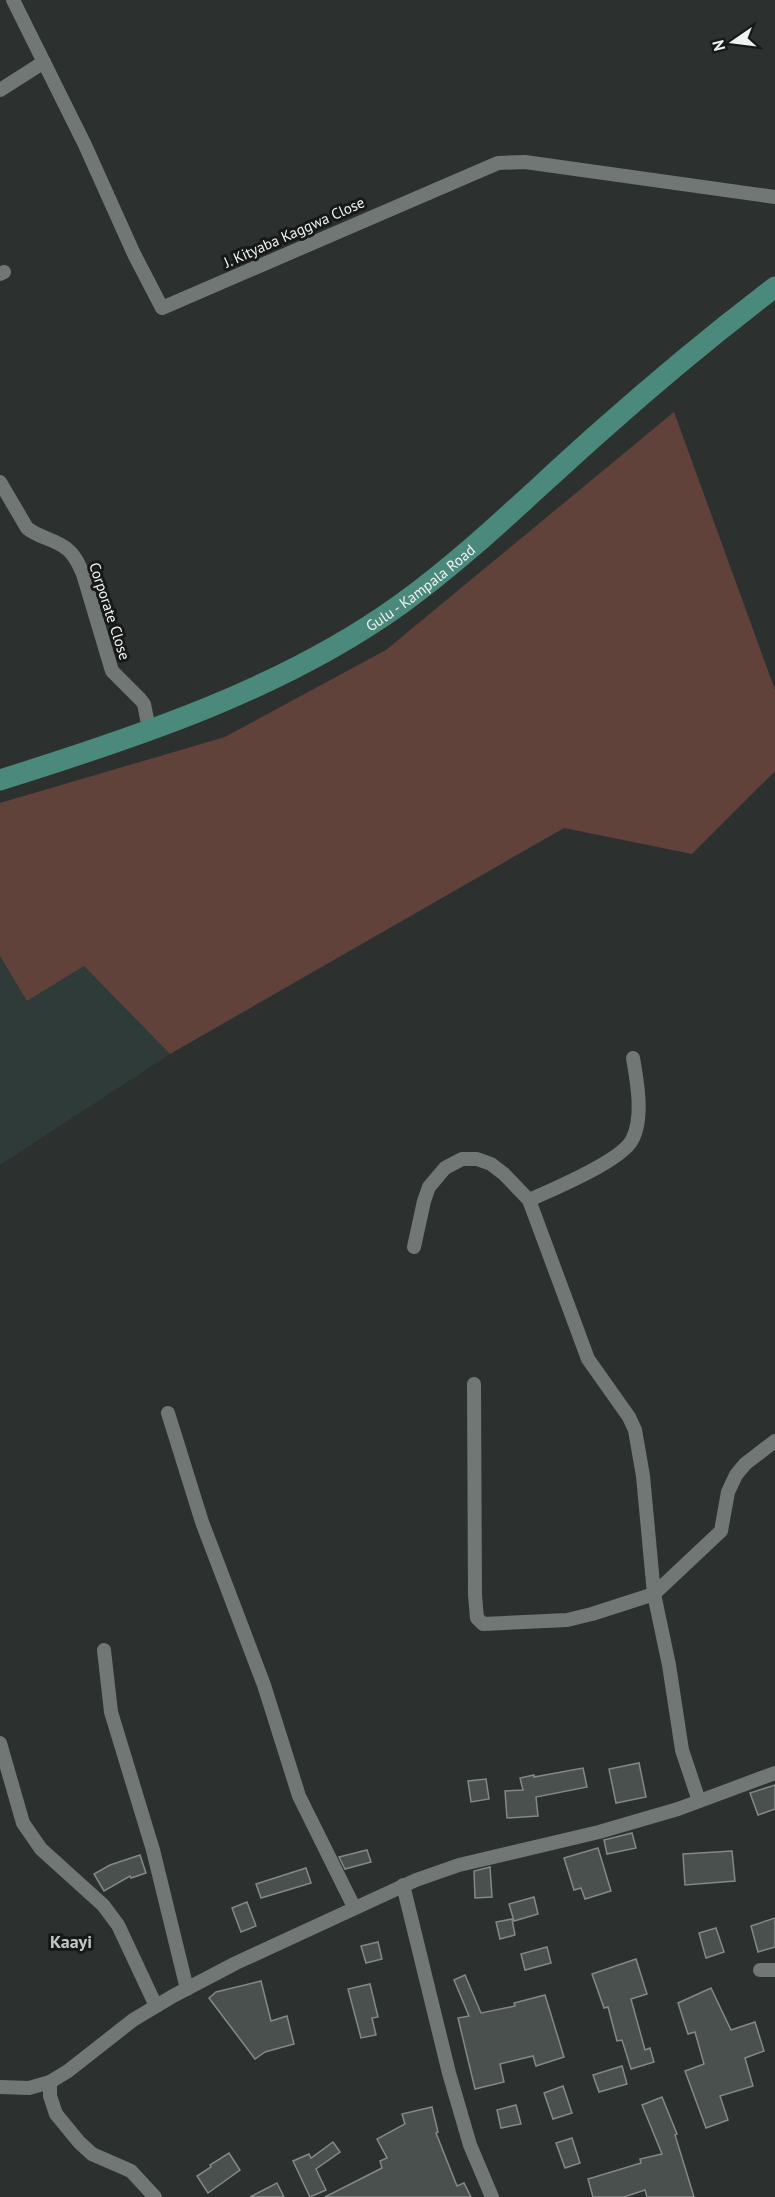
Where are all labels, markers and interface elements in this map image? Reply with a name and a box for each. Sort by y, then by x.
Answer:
north arrow [703,12,763,72]
text: N [707,38,729,53]
street label: J. Kityaba Kaggwa Close [220,192,367,272]
street label: Gulu - Kampala Road [362,540,479,635]
street label: Corporate Close [85,560,135,662]
district label: Kaayi [50,1930,92,1953]

